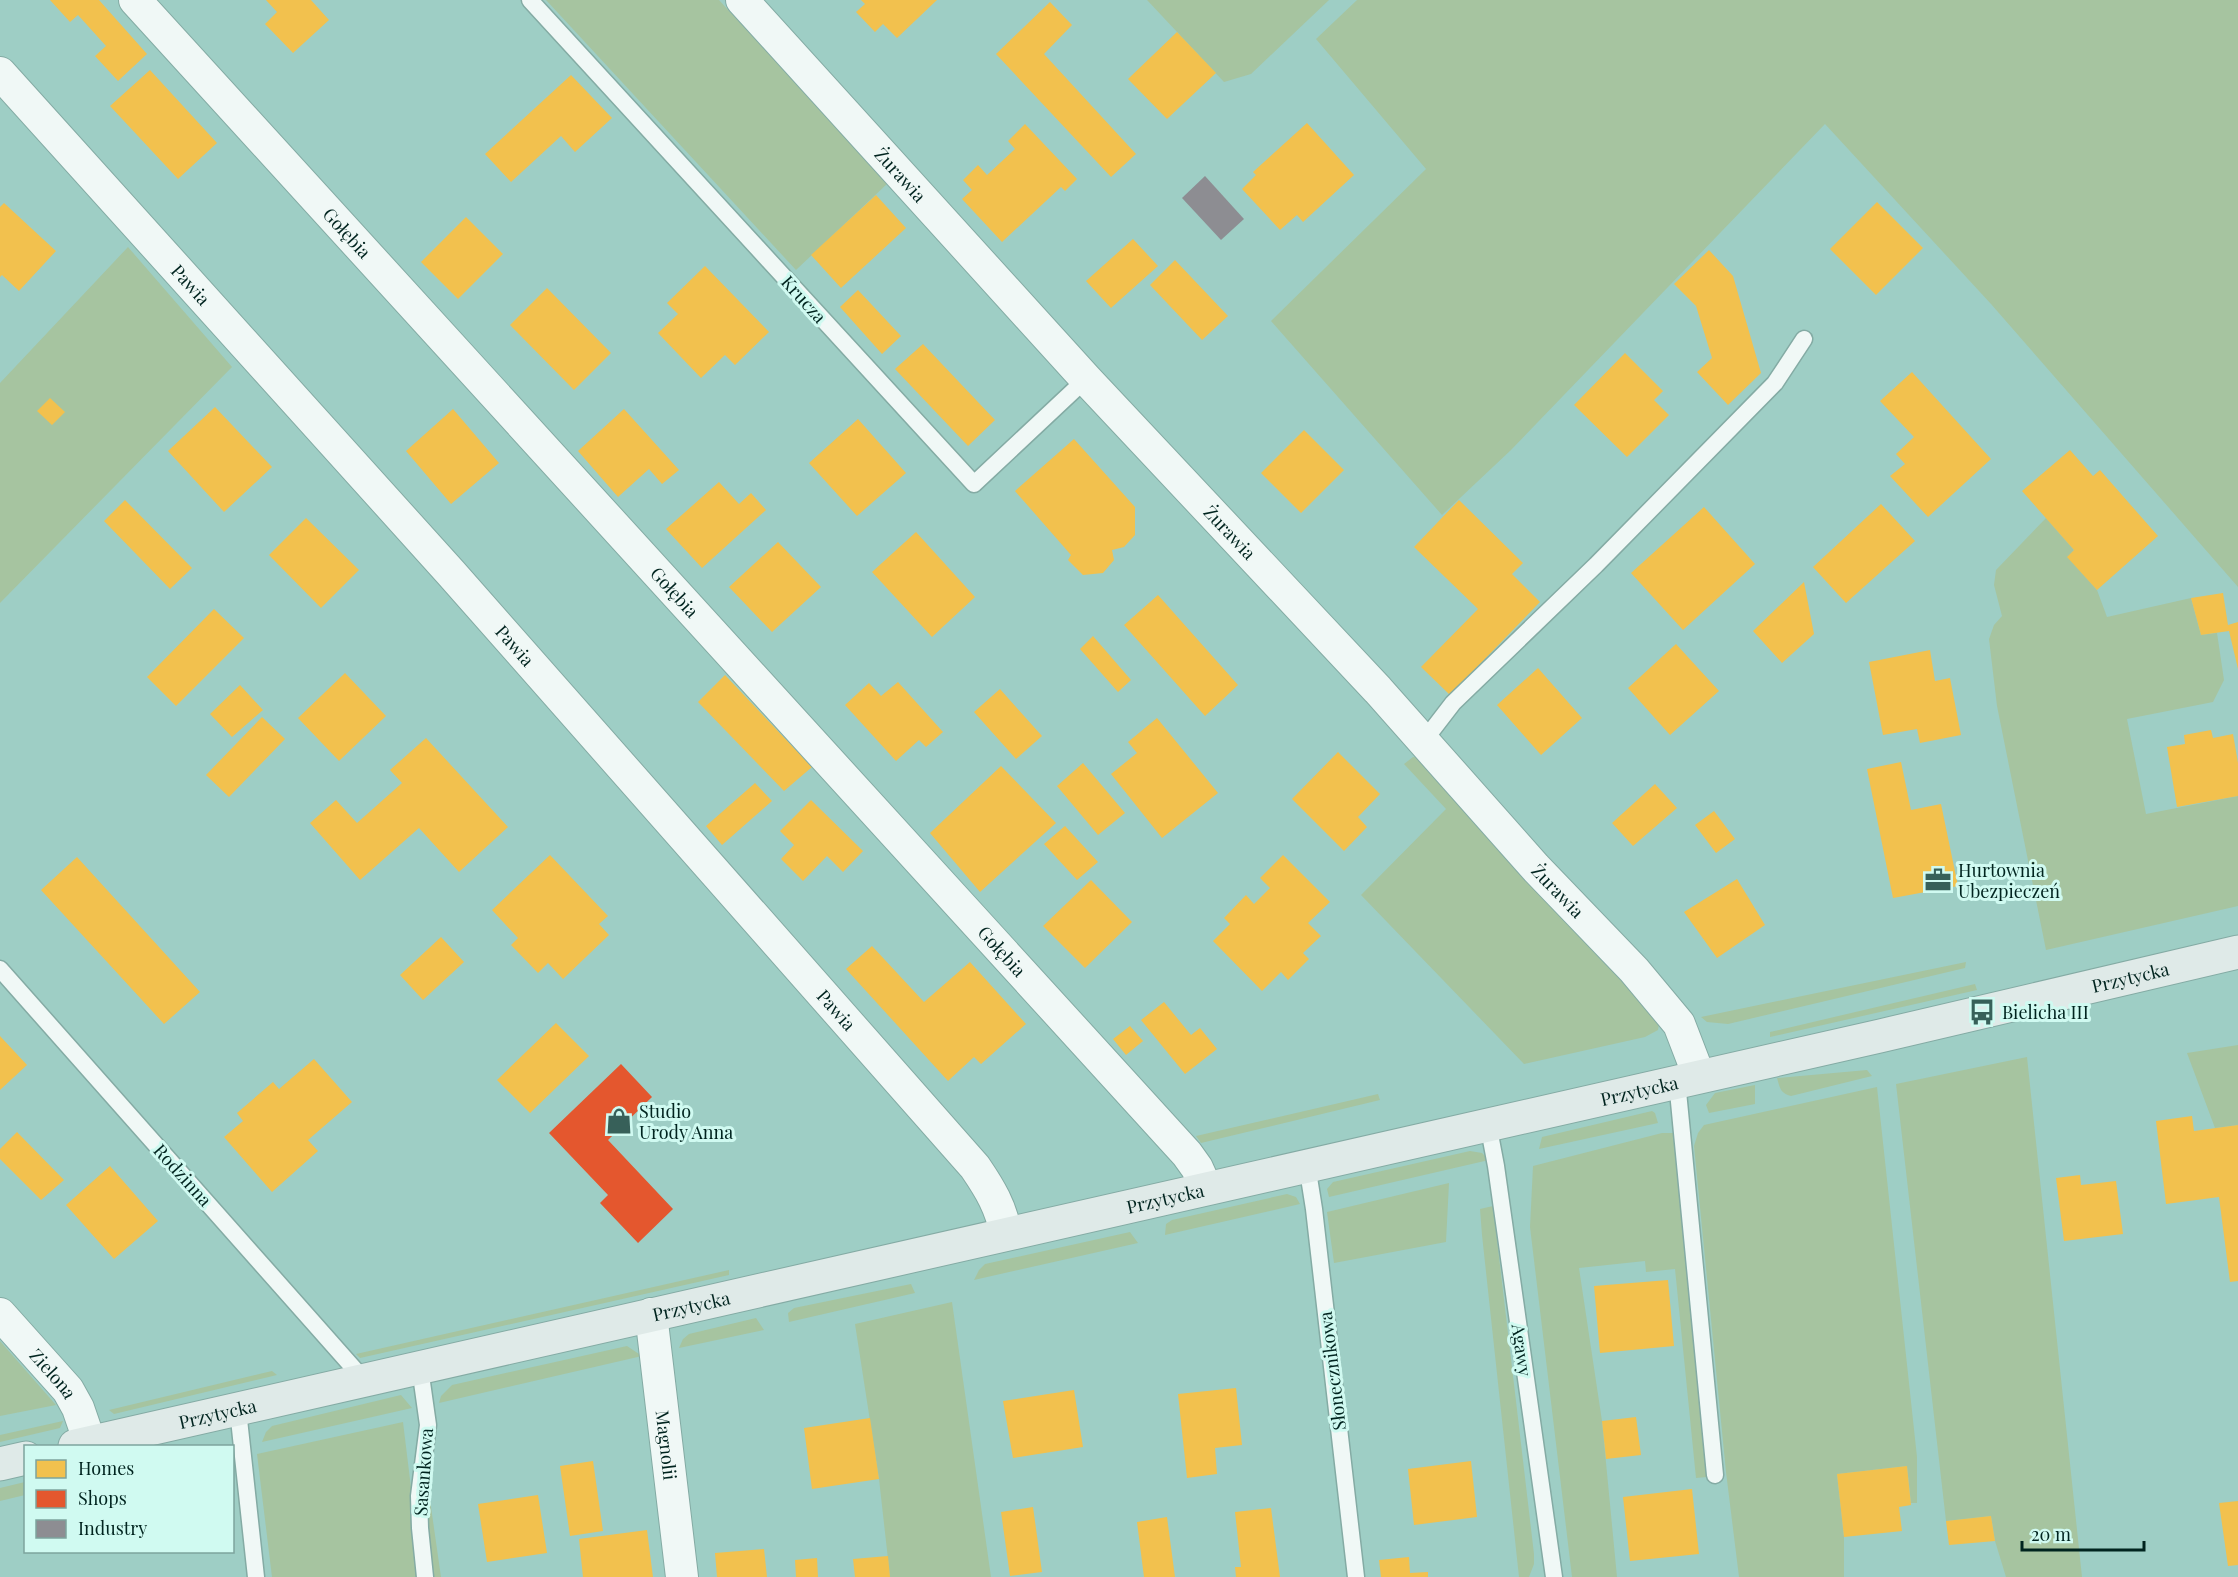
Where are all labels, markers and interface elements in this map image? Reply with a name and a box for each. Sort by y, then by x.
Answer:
street label: Żurawia [870,142,932,207]
street label: Gołębia [318,202,377,263]
street label: Pawia [166,259,216,310]
street label: Krucza [776,270,832,328]
street label: Żurawia [1198,500,1261,565]
street label: Gołębia [645,561,704,623]
street label: Pawia [490,620,540,671]
place label: Hurtownia Ubezpieczeń [1958,858,2060,903]
street label: Żurawia [1526,859,1589,923]
office icon: Hurtownia Ubezpieczeń [1923,865,1953,895]
street label: Gołębia [973,921,1031,982]
street label: Przytycka [2089,957,2171,998]
street label: Pawia [812,984,861,1036]
bus stop icon: Bielicha III [1967,997,1997,1027]
place label: Bielicha III [2002,1000,2089,1024]
street label: Przytycka [1598,1070,1680,1111]
place label: Studio Urody Anna [639,1099,733,1144]
shop icon: Studio Urody Anna [604,1106,634,1136]
street label: Rodzinna [149,1139,217,1211]
street label: Przytycka [1124,1178,1206,1219]
street label: Przytycka [650,1286,732,1326]
street label: Słonecznikowa [1313,1310,1351,1432]
street label: Agawy [1506,1321,1538,1378]
street label: Zielona [25,1343,82,1403]
street label: Przytycka [176,1393,259,1434]
street label: Magnolii [650,1409,682,1481]
street label: Sasankowa [408,1427,438,1517]
legend [24,1445,234,1553]
text: Homes [78,1456,134,1480]
text: Shops [78,1486,127,1510]
scale bar [2022,1514,2144,1552]
text: Industry [78,1516,147,1540]
text: 20 m [2031,1522,2071,1546]

